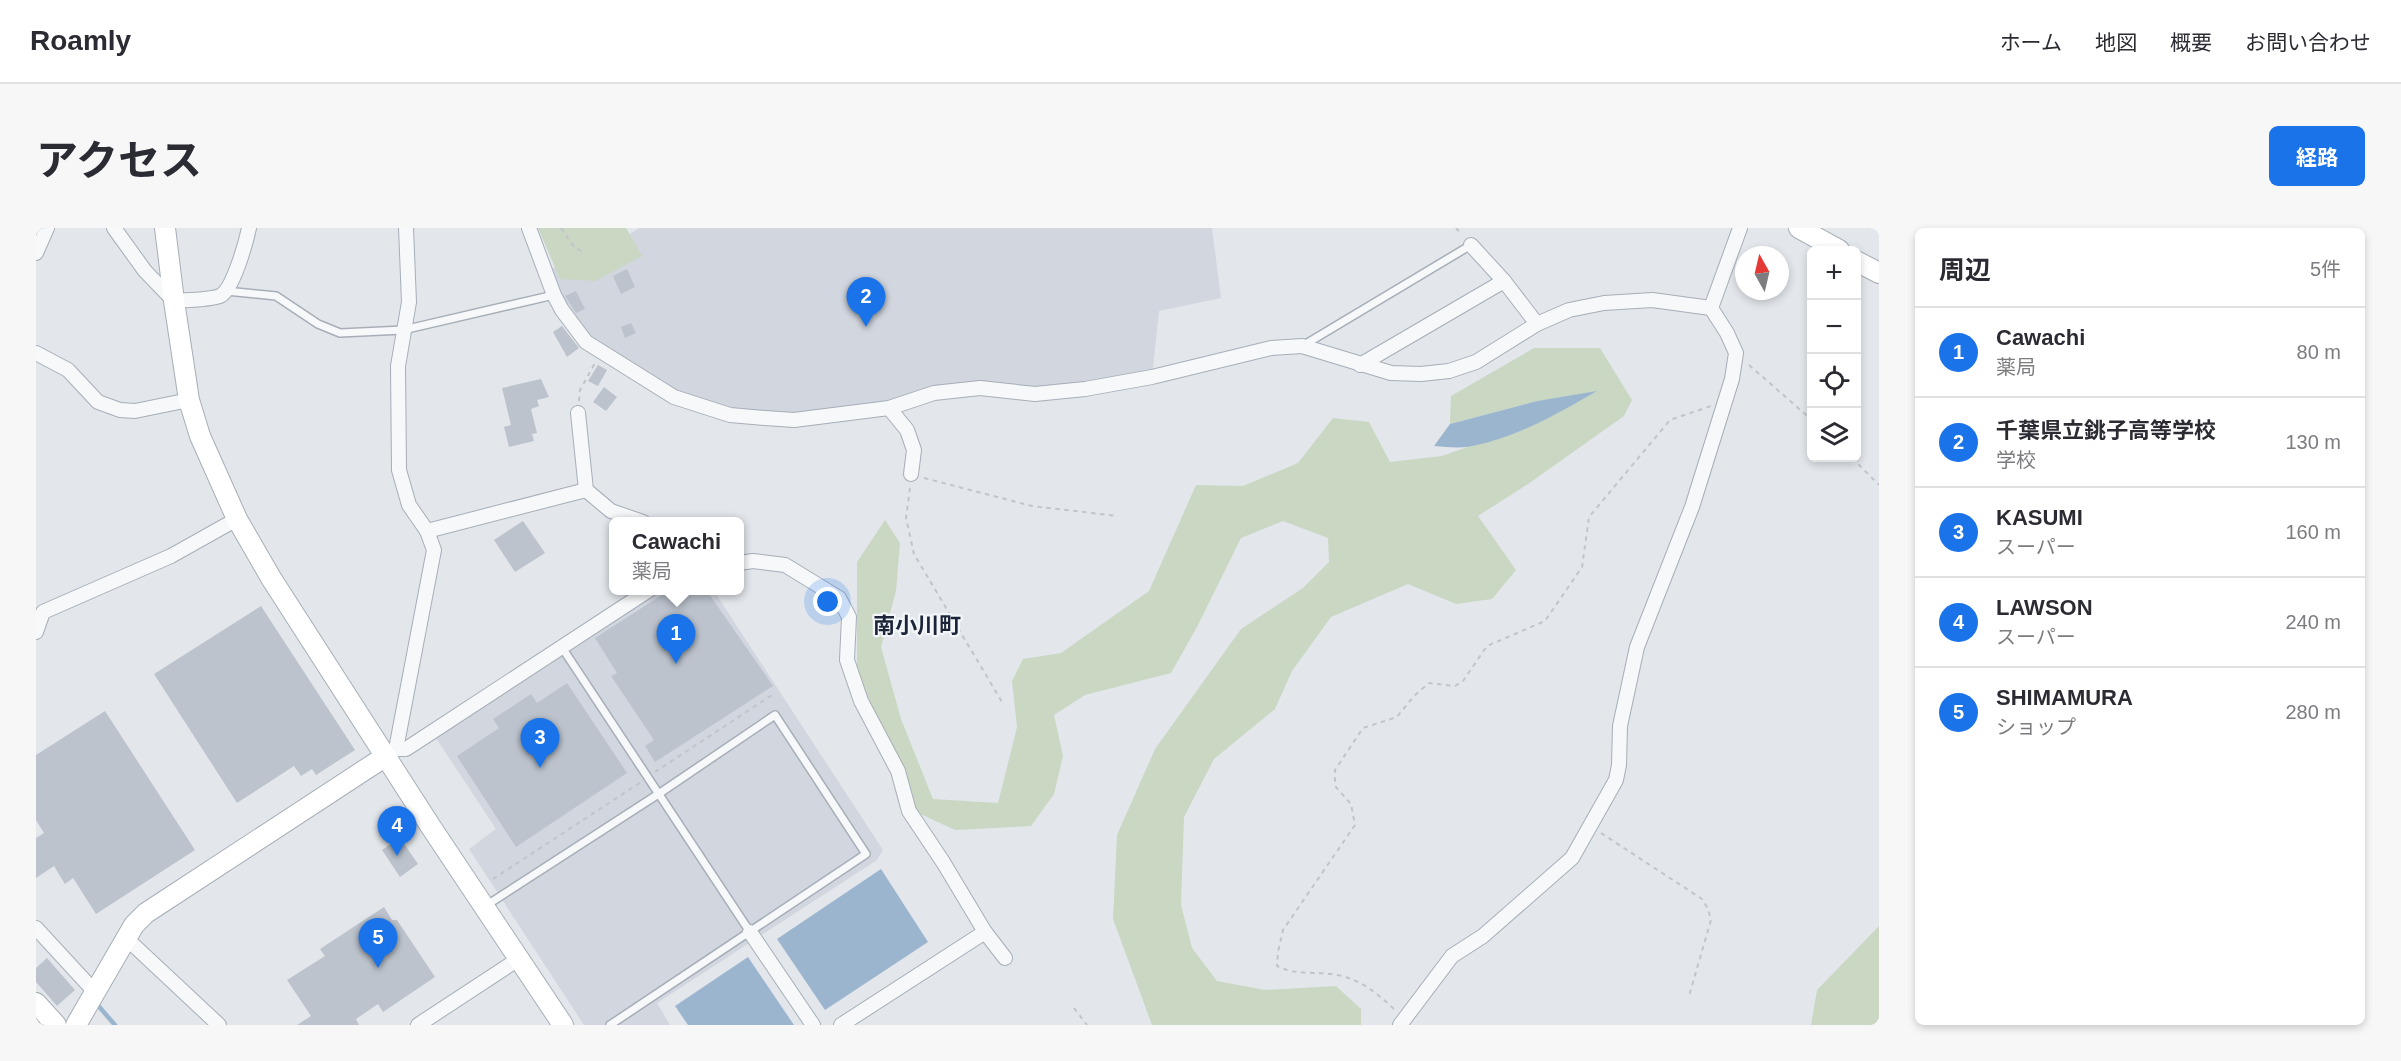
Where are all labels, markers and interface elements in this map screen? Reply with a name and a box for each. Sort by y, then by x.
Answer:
text: Roamly [30,25,131,56]
text: ホーム [2000,31,2062,54]
text: 地図 [2095,31,2137,54]
text: 概要 [2170,31,2212,54]
text: お問い合わせ [2245,31,2371,54]
button: 経路 [2269,126,2365,186]
text: アクセス [36,137,202,184]
north arrow [1735,246,1789,300]
map controls [1807,246,1861,462]
button: + [1807,246,1861,300]
text: 周辺 [1939,255,1991,285]
text: 5件 [2310,258,2341,280]
pin: 2 [846,278,886,327]
button: − [1807,300,1861,354]
text: Cawachi [1996,325,2085,350]
text: 1 [1953,341,1964,363]
text: 80 m [2297,341,2341,363]
button: locate [1807,354,1861,408]
text: 薬局 [1996,356,2036,378]
button: layers [1807,408,1861,462]
text: 千葉県立銚子高等学校 [1996,418,2216,443]
text: 2 [1953,431,1964,453]
text: 130 m [2285,431,2341,453]
text: 学校 [1996,449,2036,471]
text: KASUMI [1996,505,2083,530]
popup [609,517,744,595]
text: 3 [1953,521,1964,543]
text: 160 m [2285,521,2341,543]
text: Cawachi [632,529,721,554]
text: スーパー [1996,536,2076,558]
text: 薬局 [632,560,672,582]
your location [813,587,842,616]
text: LAWSON [1996,595,2093,620]
text: 4 [1953,611,1964,633]
text: 240 m [2285,611,2341,633]
district label: 南小川町 [873,613,961,638]
pin: 1 [656,614,696,664]
text: スーパー [1996,626,2076,648]
text: SHIMAMURA [1996,685,2133,710]
text: 5 [1953,701,1964,723]
text: 280 m [2285,701,2341,723]
text: ショップ [1996,716,2076,738]
pin: 3 [520,718,560,768]
pin: 4 [378,806,416,856]
pin: 5 [358,918,398,968]

